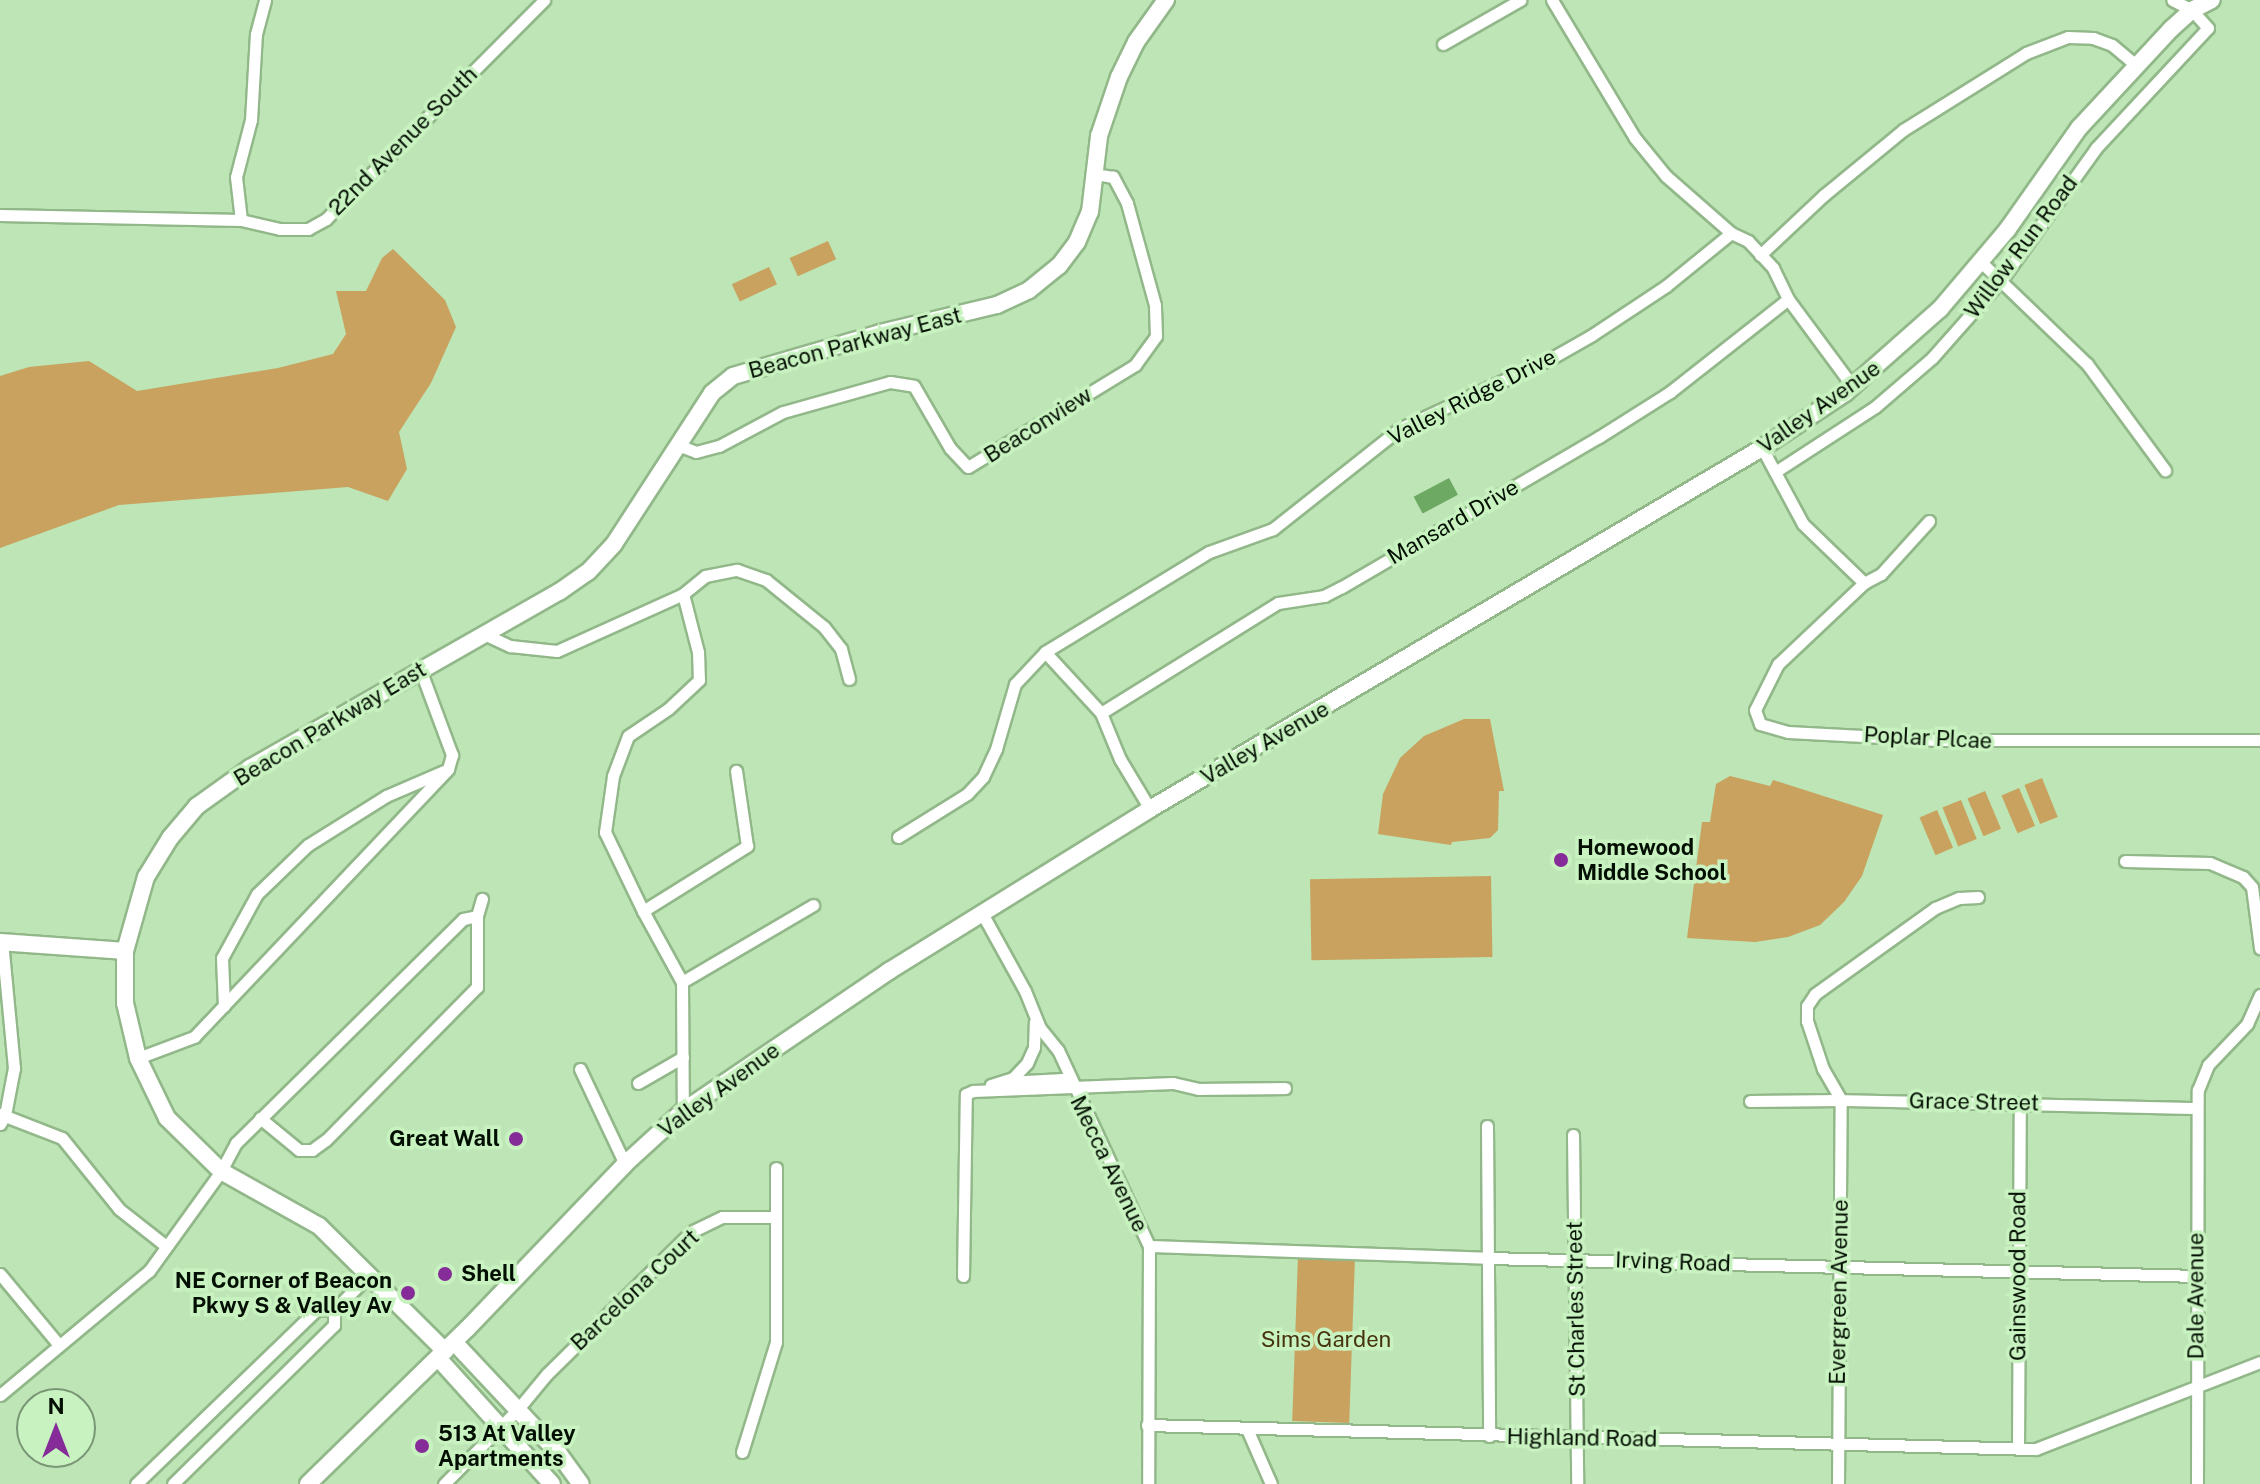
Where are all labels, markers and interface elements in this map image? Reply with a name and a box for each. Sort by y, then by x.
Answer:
street label: 22nd Avenue South [323,61,483,221]
street label: Willow Run Road [1959,171,2083,323]
street label: Beacon Parkway East [745,302,965,384]
street label: Valley Ridge Drive [1384,343,1560,451]
street label: Valley Avenue [1753,355,1885,459]
street label: Beaconview [979,381,1097,469]
street label: Mansard Drive [1383,474,1523,570]
street label: Beacon Parkway East [229,656,431,792]
street label: Valley Avenue [1196,696,1334,790]
street label: Poplar Plcae [1863,721,1993,755]
place label: Homewood Middle School [1577,834,1727,886]
marker: Homewood Middle School [1552,851,1570,869]
street label: Valley Avenue [653,1037,785,1143]
street label: Grace Street [1909,1088,2039,1116]
street label: Mecca Avenue [1065,1091,1153,1237]
place label: Great Wall [389,1126,500,1152]
marker: Great Wall [507,1130,525,1148]
street label: Gainswood Road [2005,1191,2031,1361]
street label: Evergreen Avenue [1824,1199,1854,1385]
street label: St Charles Street [1561,1221,1591,1397]
street label: Barcelona Court [565,1224,705,1356]
street label: Dale Avenue [2183,1233,2209,1359]
street label: Irving Road [1615,1247,1731,1277]
place label: Shell [461,1261,516,1287]
marker: Shell [436,1265,454,1283]
place label: NE Corner of Beacon Pkwy S & Valley Av [175,1267,392,1318]
marker: NE Corner of Beacon Pkwy S & Valley Av [399,1284,417,1302]
park label: Sims Garden [1261,1327,1391,1353]
north arrow [16,1388,96,1468]
text: N [47,1393,65,1419]
place label: 513 At Valley Apartments [438,1420,576,1472]
street label: Highland Road [1506,1423,1658,1453]
marker: 513 At Valley Apartments [413,1437,431,1455]

